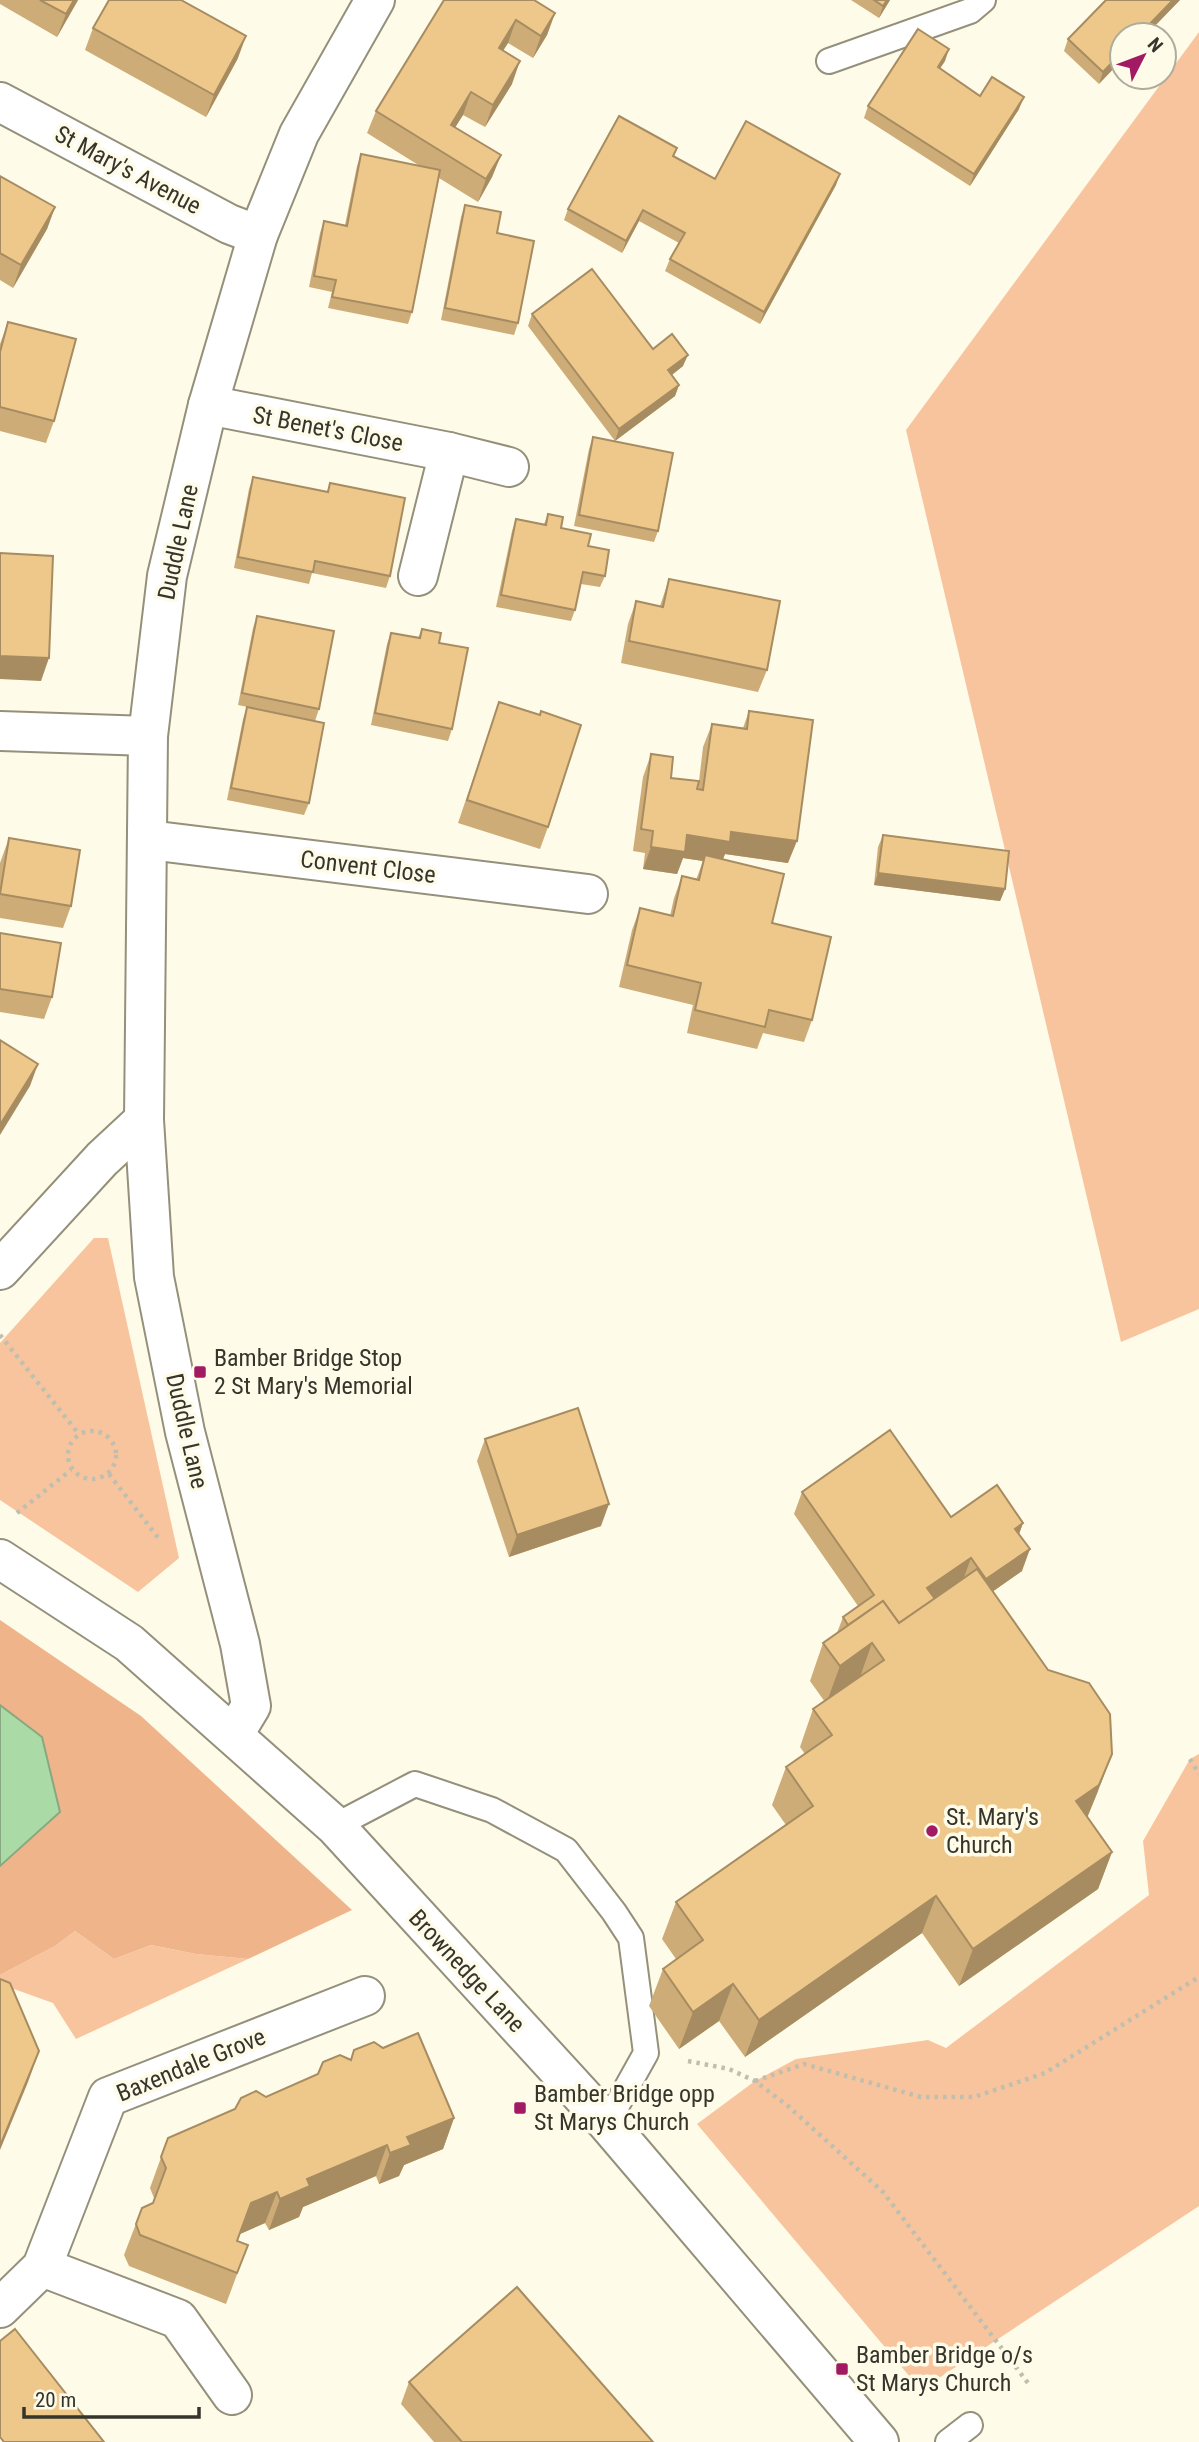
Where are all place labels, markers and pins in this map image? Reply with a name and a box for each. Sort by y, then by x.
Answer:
place label: Bamber Bridge Stop 2 St Mary's Memorial [214,1344,413,1400]
marker: Bamber Bridge Stop 2 St Mary's Memorial [192,1364,208,1380]
place label: St. Mary's Church [946,1803,1039,1859]
marker: St. Mary's Church [924,1823,940,1839]
place label: Bamber Bridge opp St Marys Church [534,2080,715,2136]
marker: Bamber Bridge opp St Marys Church [512,2100,528,2116]
place label: Bamber Bridge o/s St Marys Church [856,2341,1033,2397]
marker: Bamber Bridge o/s St Marys Church [834,2361,850,2377]

